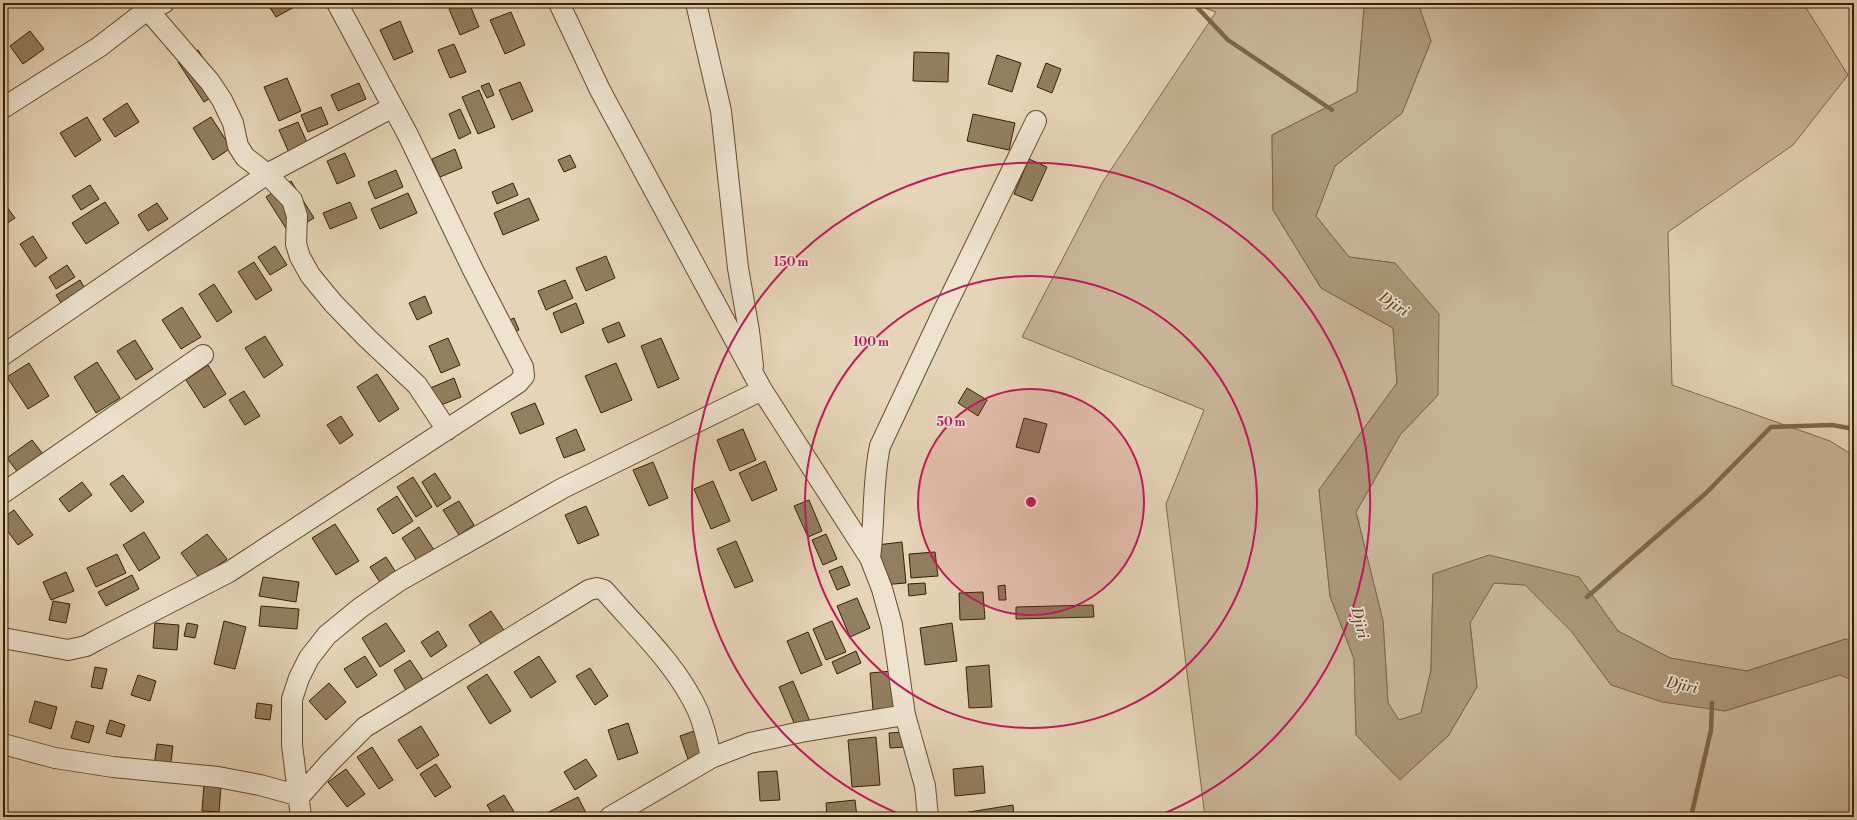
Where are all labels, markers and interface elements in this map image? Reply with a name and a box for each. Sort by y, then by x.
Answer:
text: 150 m [774,255,808,270]
water label: Djiri [1374,287,1412,321]
text: 100 m [853,335,889,350]
text: 50 m [936,415,966,430]
centre of rings [1024,495,1038,509]
water label: Djiri [1346,604,1373,641]
water label: Djiri [1663,673,1700,698]

